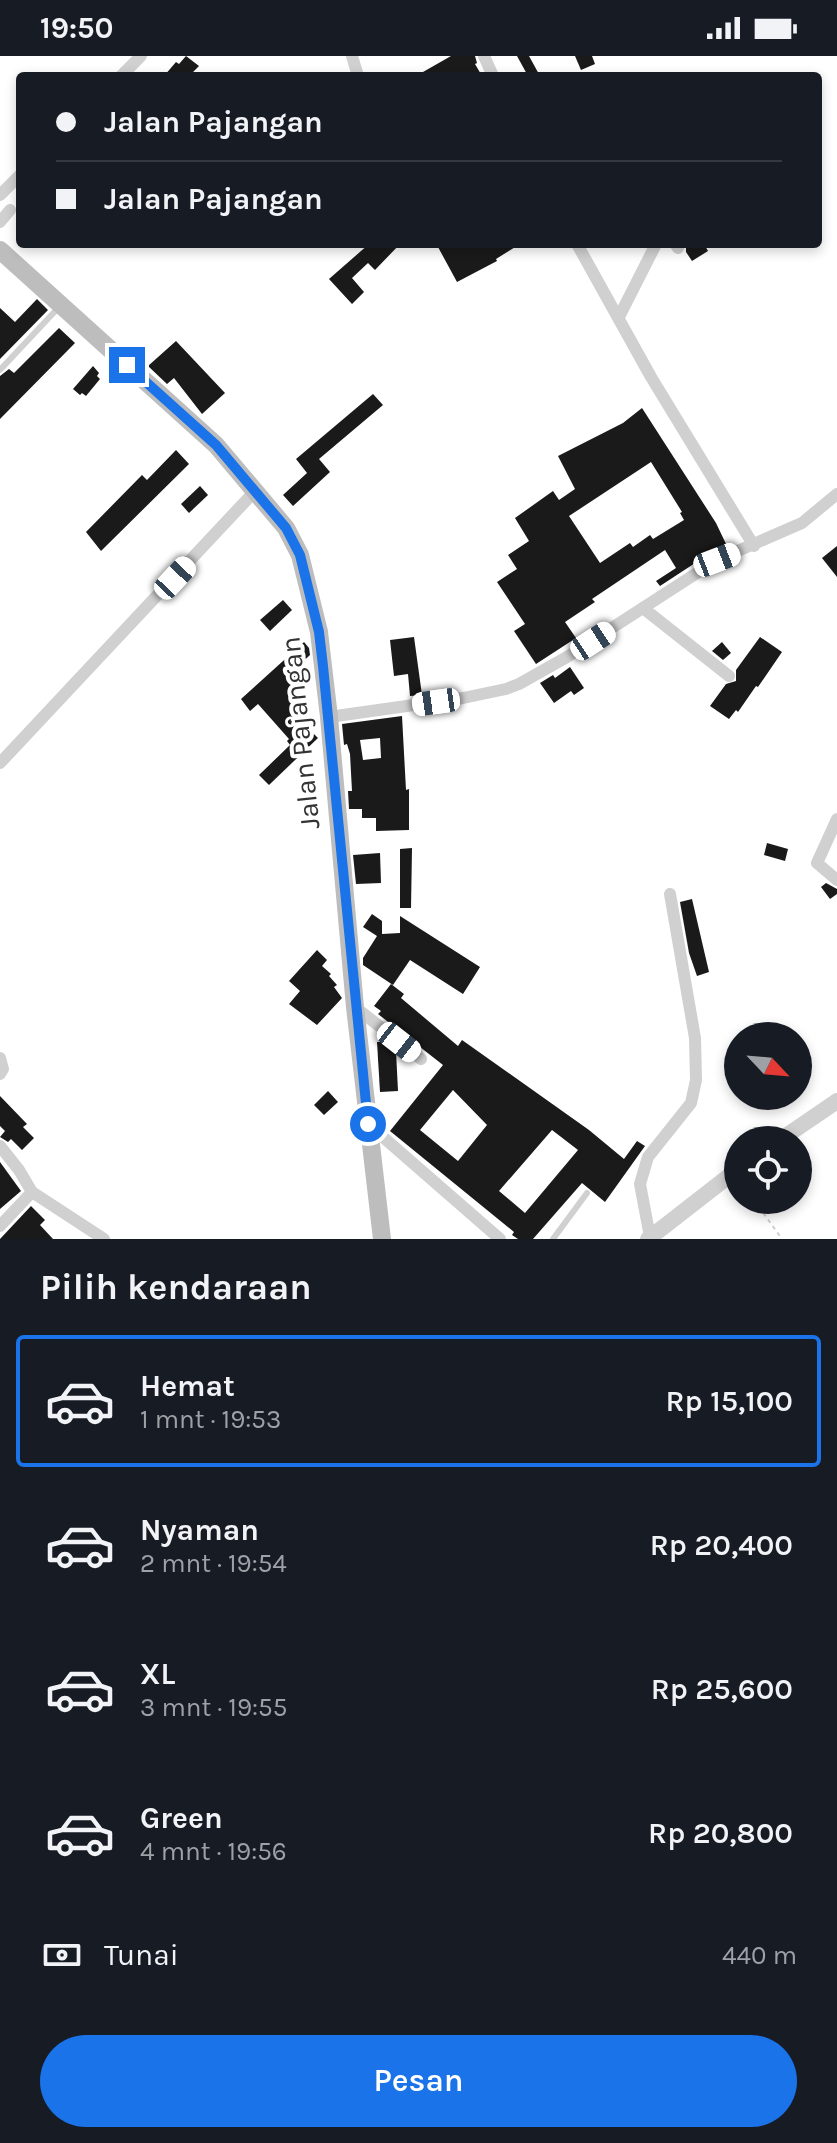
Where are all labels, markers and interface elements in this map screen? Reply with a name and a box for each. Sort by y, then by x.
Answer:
text: 19:50 [40,10,114,46]
text: Jalan Pajangan [104,104,323,140]
text: Jalan Pajangan [104,181,323,217]
route end [109,347,145,383]
car [690,540,744,580]
car [150,552,200,604]
car [566,618,620,664]
street label: Jalan Pajangan [273,635,327,831]
car [411,687,461,717]
car [373,1018,425,1066]
north arrow [724,1022,812,1110]
map controls [724,1022,812,1214]
route start [350,1106,386,1142]
button: locate [724,1126,812,1214]
text: Pilih kendaraan [40,1266,312,1308]
icon: car [44,1365,116,1437]
text: Hemat [140,1368,235,1404]
text: Rp 15,100 [666,1383,793,1419]
text: 1 mnt · 19:53 [140,1404,281,1435]
icon: car [44,1509,116,1581]
text: Nyaman [140,1512,259,1548]
text: Rp 20,400 [650,1527,793,1563]
text: 2 mnt · 19:54 [140,1548,287,1579]
icon: car [44,1653,116,1725]
text: XL [140,1656,175,1692]
text: Rp 25,600 [651,1671,793,1707]
text: 3 mnt · 19:55 [140,1692,287,1723]
icon: car [44,1797,116,1869]
text: Green [140,1800,223,1836]
text: Rp 20,800 [648,1815,793,1851]
text: 4 mnt · 19:56 [140,1836,287,1867]
icon: cash [40,1933,84,1977]
text: Tunai [104,1937,179,1973]
text: 440 m [722,1940,797,1971]
button: Pesan [40,2035,797,2127]

